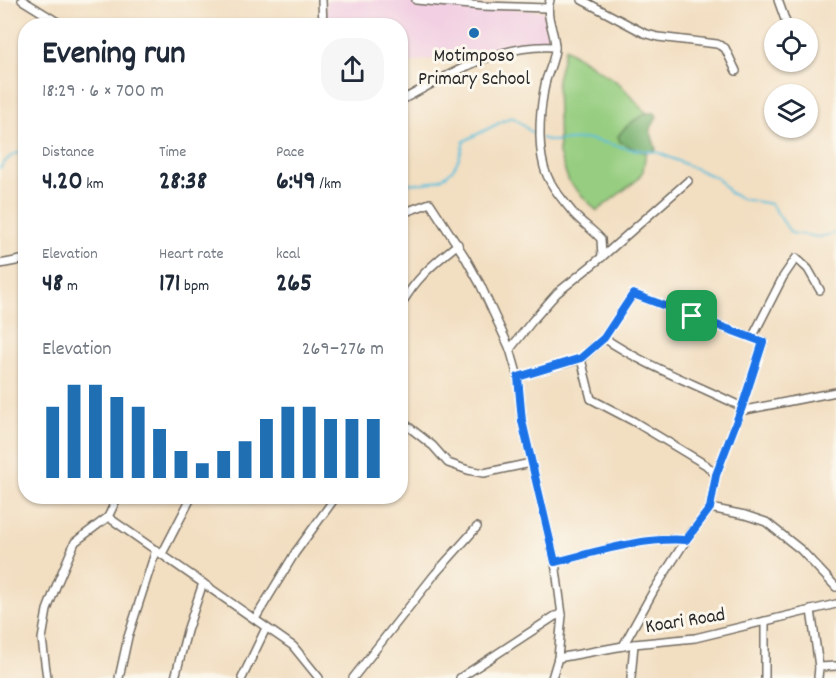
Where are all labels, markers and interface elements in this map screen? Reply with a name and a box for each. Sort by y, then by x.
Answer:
map controls [764,18,818,138]
button: locate [764,18,818,72]
marker: Motimposo Primary School [467,26,481,40]
text: Evening run [42,32,186,79]
button: share [321,38,384,101]
place label: Motimposo Primary School [418,43,530,94]
text: 18:29 · 6 × 700 m [42,78,164,106]
button: layers [764,84,818,138]
text: Distance [42,141,94,164]
text: Time [159,141,186,164]
text: Pace [276,141,304,164]
text: 4.20 [42,164,83,201]
text: 28:38 [159,164,207,201]
text: 6:49 [276,164,316,201]
text: km [83,173,104,196]
text: /km [316,173,342,196]
text: Elevation [42,243,98,266]
text: Heart rate [159,243,224,266]
text: kcal [276,243,300,266]
text: 48 [42,266,63,303]
text: 171 [159,266,180,303]
text: 265 [276,266,312,303]
text: m [63,275,78,298]
text: bpm [180,275,209,298]
pin [666,290,717,341]
icon: arrive [675,299,708,332]
text: Elevation [42,336,112,364]
text: 269–276 m [302,336,384,364]
street label: Koari Road [643,602,727,642]

